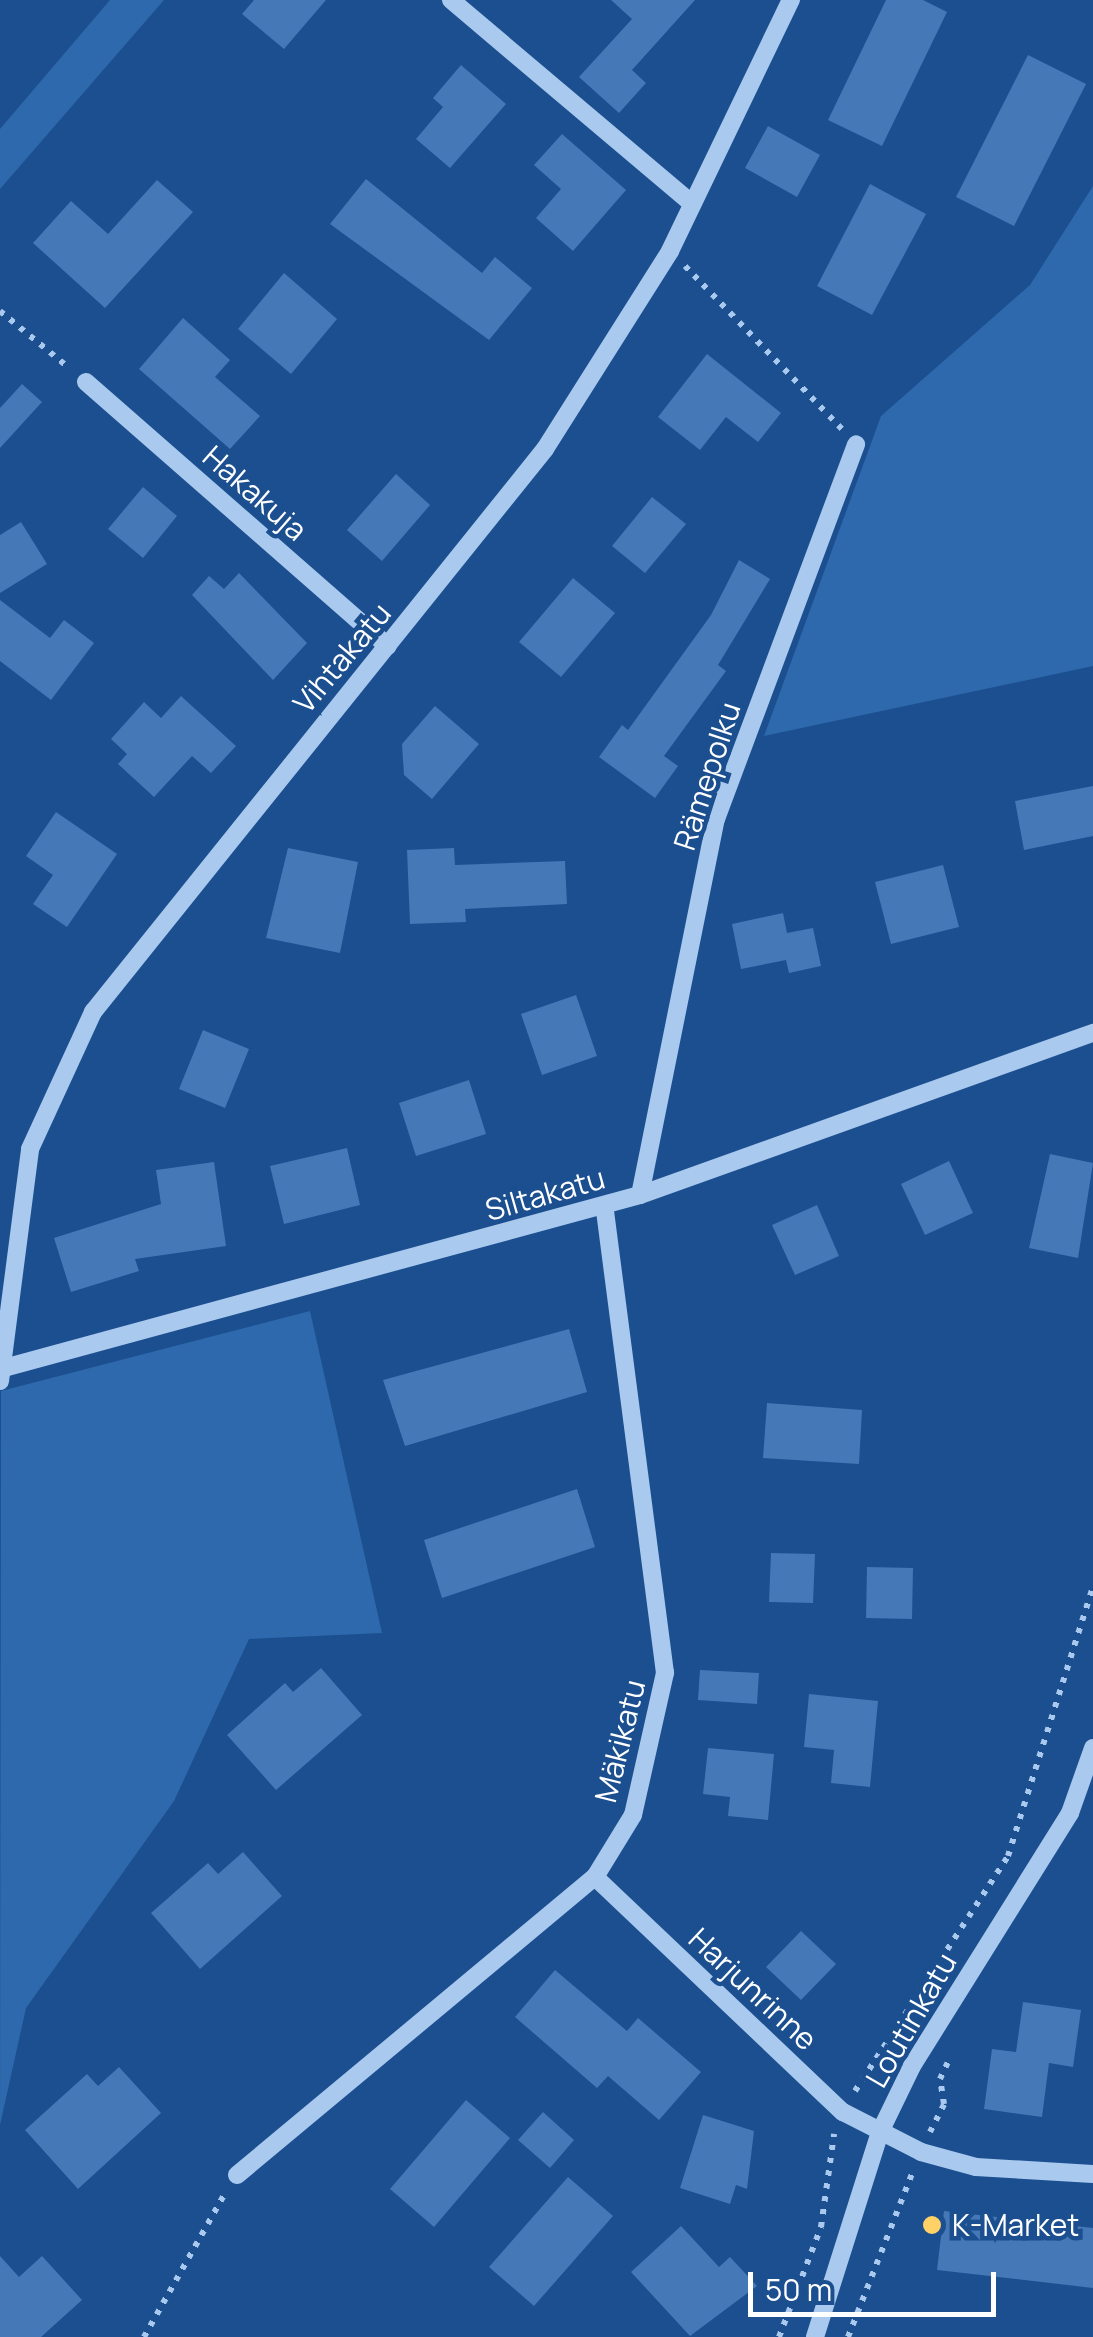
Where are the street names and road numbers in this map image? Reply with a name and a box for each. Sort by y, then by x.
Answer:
street label: Hakakuja [196,438,314,548]
street label: Vihtakatu [286,596,398,720]
street label: Rämepolku [666,698,748,854]
street label: Siltakatu [481,1160,609,1228]
street label: Mäkikatu [587,1676,653,1806]
street label: Harjunrinne [681,1921,825,2057]
street label: Loutinkatu [858,1946,964,2094]

